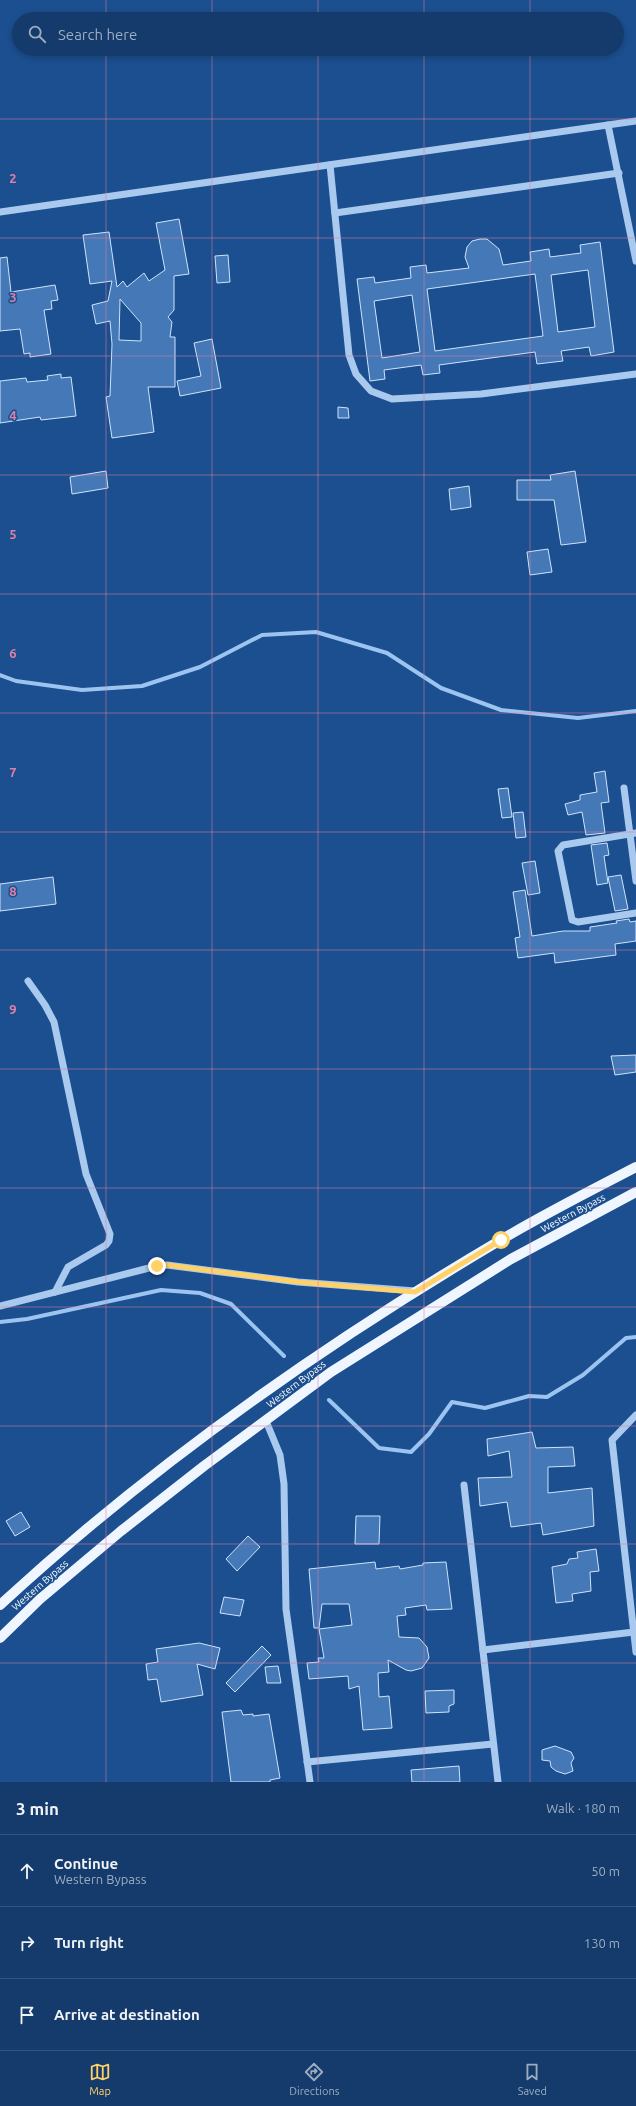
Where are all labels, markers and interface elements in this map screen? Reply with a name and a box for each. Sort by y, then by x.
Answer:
search box [12,12,624,56]
icon: search [26,23,48,45]
text: Search here [58,26,137,43]
text: 2 [9,171,17,185]
text: 3 [9,290,17,304]
text: 4 [9,408,17,422]
text: 5 [9,527,17,541]
text: 6 [9,646,17,660]
text: 7 [9,765,17,779]
text: 8 [9,884,17,898]
text: 9 [9,1002,17,1016]
street label: Western Bypass [539,1191,607,1235]
route start [492,1231,510,1249]
route end [148,1257,166,1275]
street label: Western Bypass [264,1358,328,1410]
street label: Western Bypass [10,1558,70,1612]
text: 3 min [16,1799,59,1818]
text: Walk · 180 m [546,1801,620,1815]
text: Continue [54,1855,118,1872]
icon: ahead [16,1860,38,1882]
text: 50 m [591,1864,620,1878]
text: Western Bypass [54,1872,146,1886]
icon: right [16,1932,38,1954]
text: Turn right [54,1934,124,1951]
text: 130 m [584,1936,620,1950]
icon: arrive [16,2004,38,2026]
text: Arrive at destination [54,2006,200,2023]
tab: Map [89,2061,111,2097]
tab: Directions [289,2061,339,2097]
tab: Saved [518,2061,547,2097]

